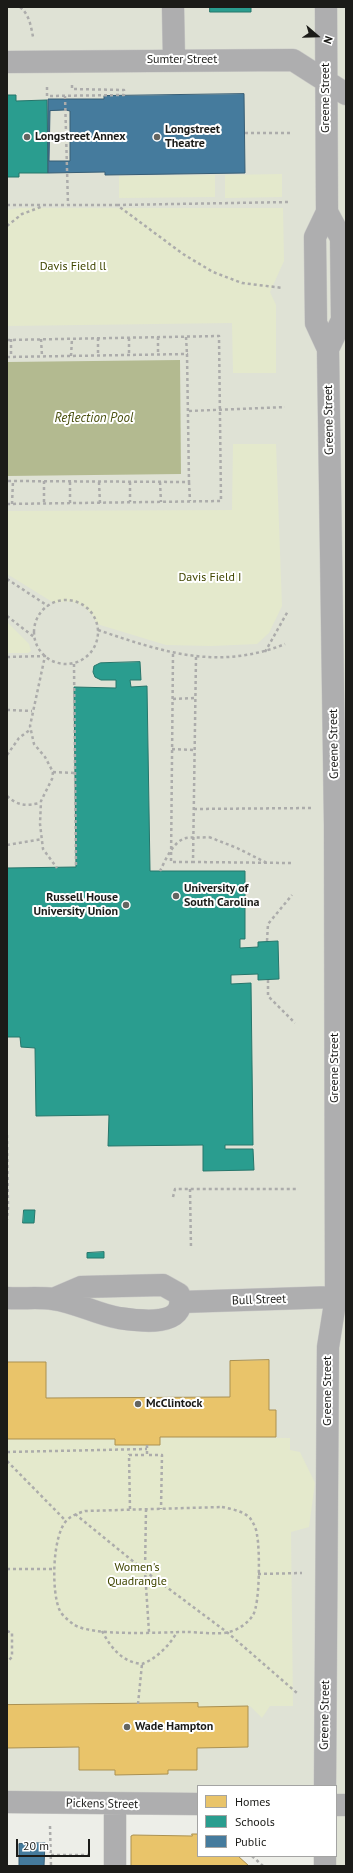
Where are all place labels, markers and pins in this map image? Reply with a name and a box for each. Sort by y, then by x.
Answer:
place label: Longstreet Theatre [165,123,220,151]
place label: Longstreet Annex [35,130,125,144]
marker: Longstreet Annex [22,132,32,142]
marker: Longstreet Theatre [152,132,162,142]
place label: University of South Carolina [184,882,259,910]
place label: Russell House University Union [34,891,118,919]
marker: University of South Carolina [171,891,181,901]
marker: Russell House University Union [121,900,131,910]
place label: McClintock [146,1397,202,1411]
marker: McClintock [133,1399,143,1409]
place label: Wade Hampton [135,1720,213,1734]
marker: Wade Hampton [122,1722,132,1732]

